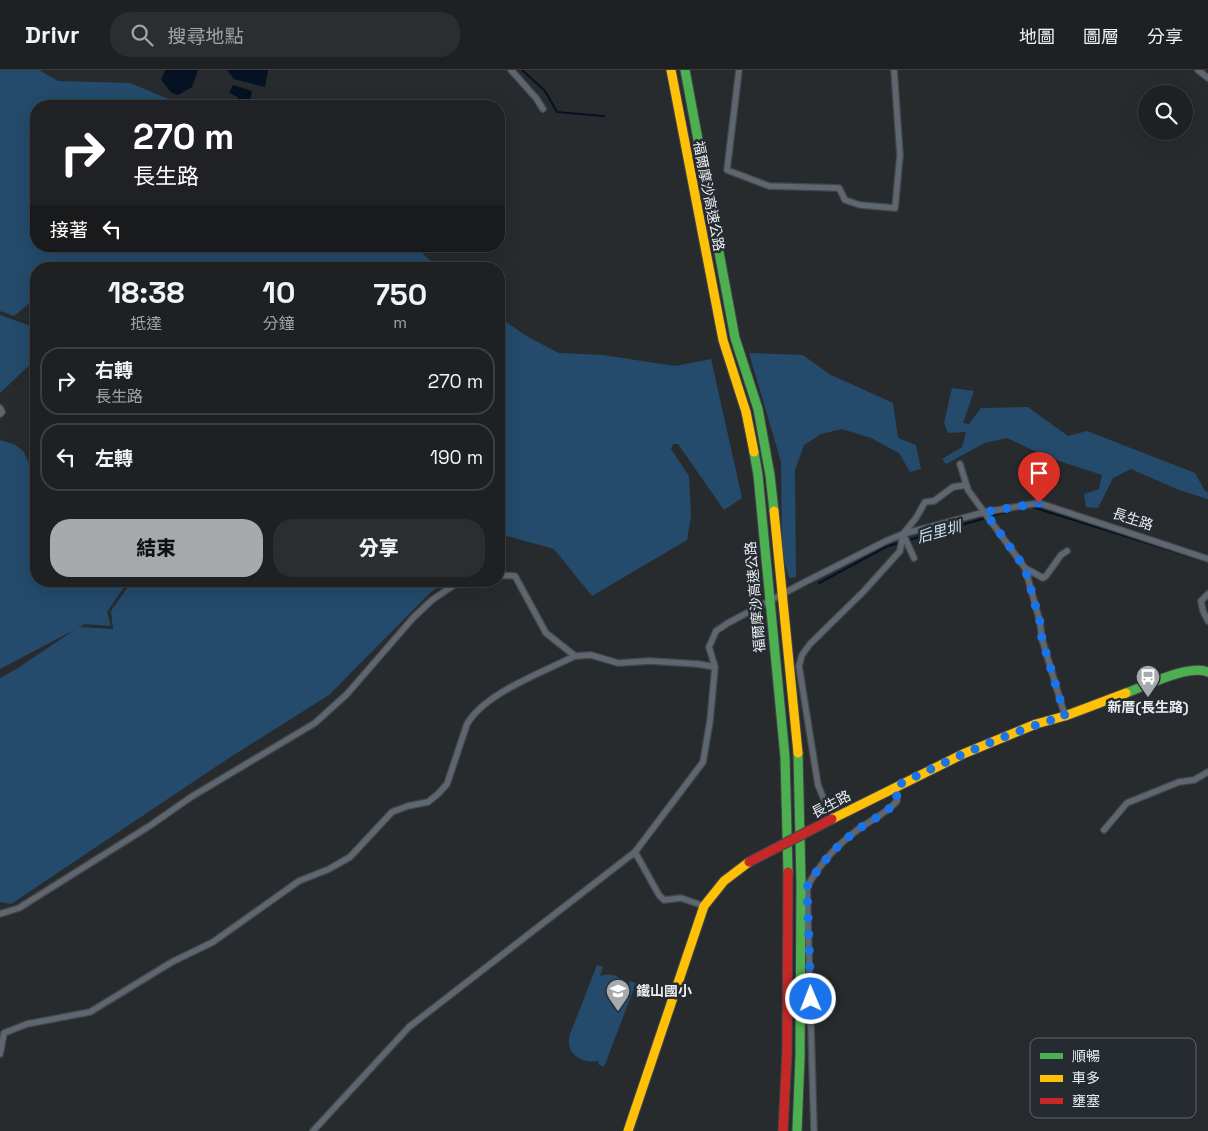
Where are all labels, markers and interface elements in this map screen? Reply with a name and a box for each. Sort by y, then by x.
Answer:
search box [110,12,460,57]
text: Drivr [25,19,80,50]
icon: search [128,21,156,49]
text: 搜尋地點 [168,24,244,49]
text: 地圖 [1019,25,1055,48]
text: 圖層 [1083,25,1119,48]
text: 分享 [1147,25,1183,48]
map controls [1138,85,1193,140]
button: search [1138,85,1193,140]
text: 270 m [133,115,234,159]
icon: right [50,120,115,185]
street label: 福爾摩沙高速公路 [689,139,729,253]
text: 長生路 [133,162,199,190]
icon: left [98,215,126,243]
text: 接著 [50,218,88,243]
text: 18:38 [108,273,185,312]
text: 10 [262,273,295,312]
text: 750 [373,275,427,314]
text: m [393,312,407,333]
text: 抵達 [130,313,162,334]
text: 分鐘 [263,313,295,334]
text: 右轉 [95,358,133,383]
icon: right [52,367,80,395]
text: 270 m [428,369,483,394]
text: 長生路 [95,386,143,407]
icon: left [52,443,80,471]
text: 190 m [430,445,483,470]
text: 左轉 [95,446,133,471]
pin [1018,452,1060,503]
icon: arrive [1025,459,1053,487]
street label: 長生路 [1110,504,1156,534]
water label: 后里圳 [915,516,965,547]
button: 結束 [50,519,263,577]
button: 分享 [273,519,485,577]
street label: 福爾摩沙高速公路 [741,540,769,654]
bus stop icon: 新厝(長生路) [1135,664,1161,698]
place label: 新厝(長生路) [1107,698,1189,716]
street label: 長生路 [808,786,854,822]
position arrow [784,972,836,1024]
school or university icon: 鐵山國小 [605,978,631,1012]
place label: 鐵山國小 [636,982,692,1000]
legend [1030,1038,1196,1118]
text: 順暢 [1072,1047,1100,1065]
text: 車多 [1072,1069,1100,1087]
text: 壅塞 [1072,1092,1100,1110]

